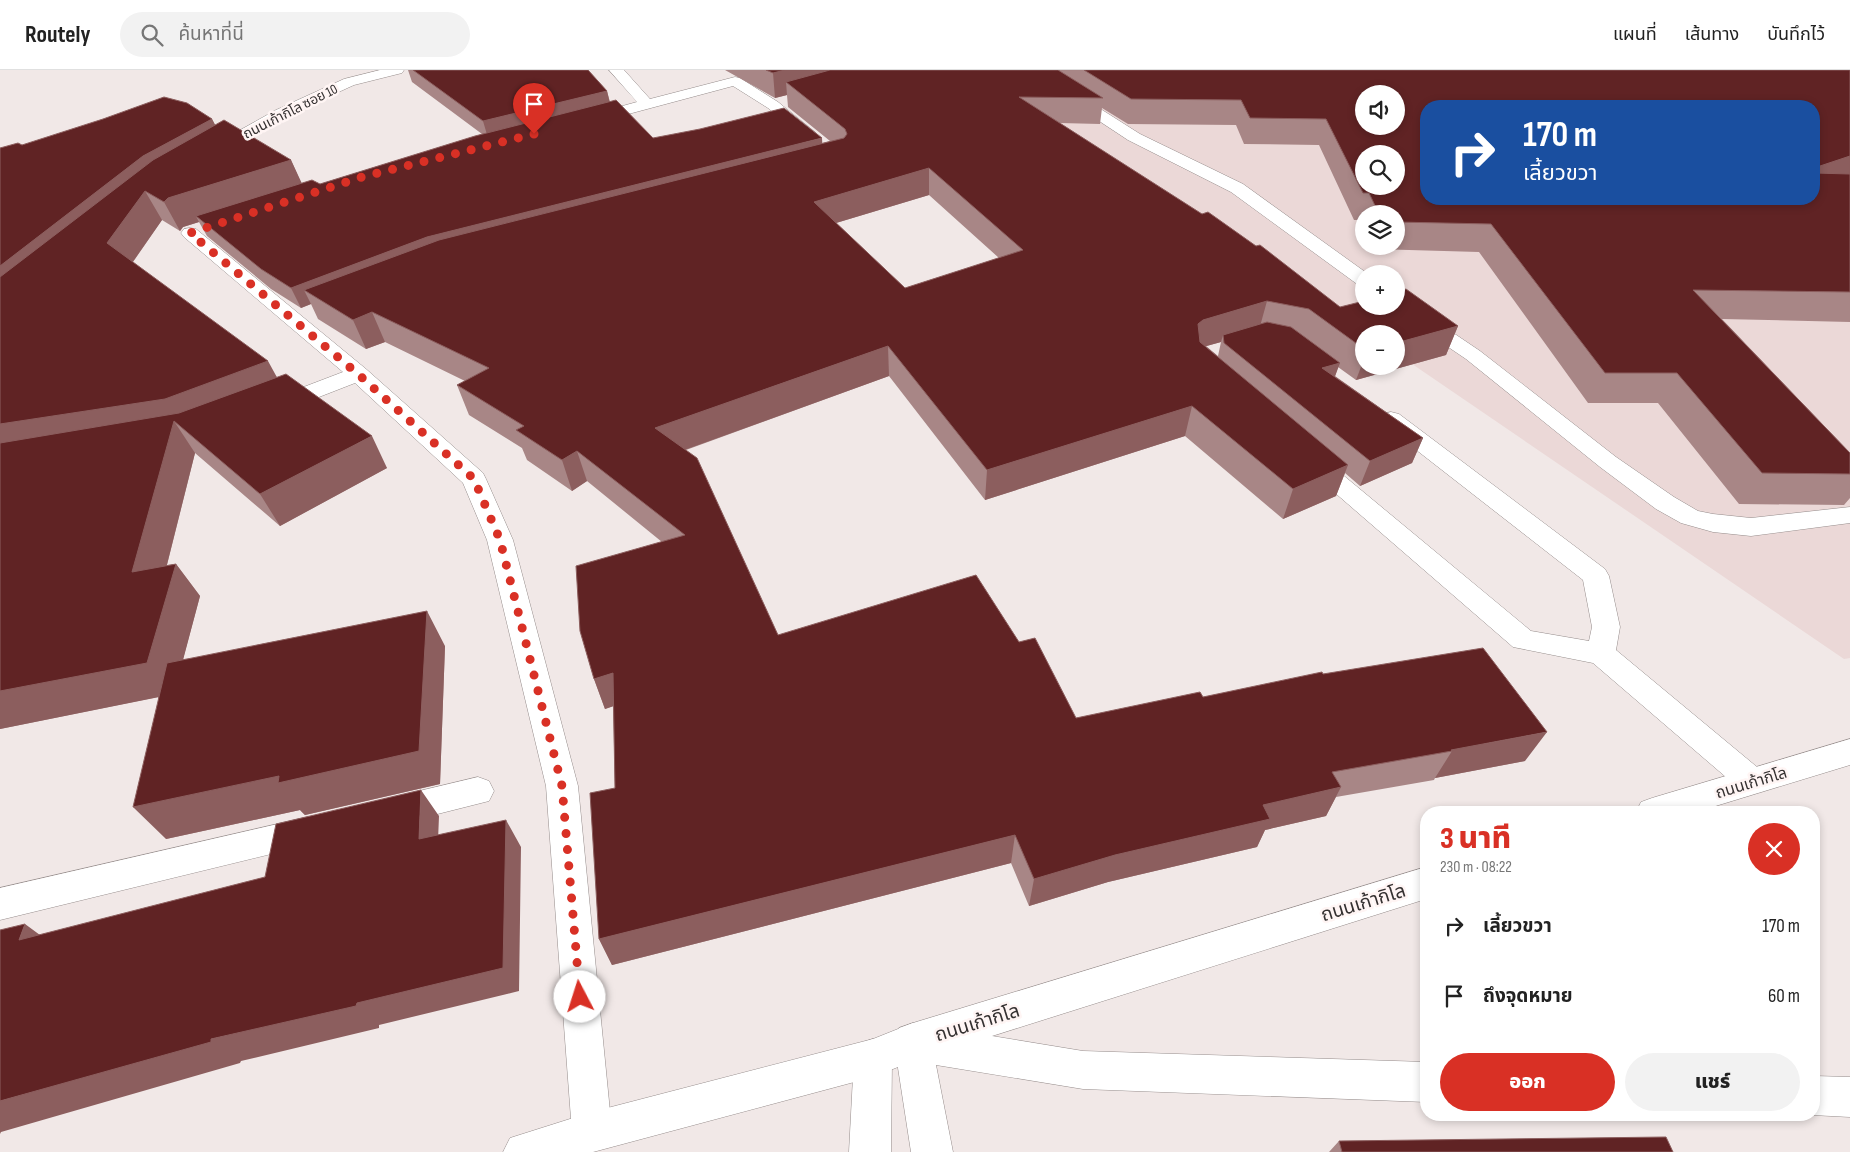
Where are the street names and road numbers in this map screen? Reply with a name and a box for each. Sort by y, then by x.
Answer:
street label: ถนนเก้ากิโล ซอย 10 [240,80,340,143]
street label: ถนนเก้ากิโล [1713,764,1789,803]
street label: ถนนเก้ากิโล [1318,879,1409,927]
street label: ถนนเก้ากิโล [932,999,1023,1047]

